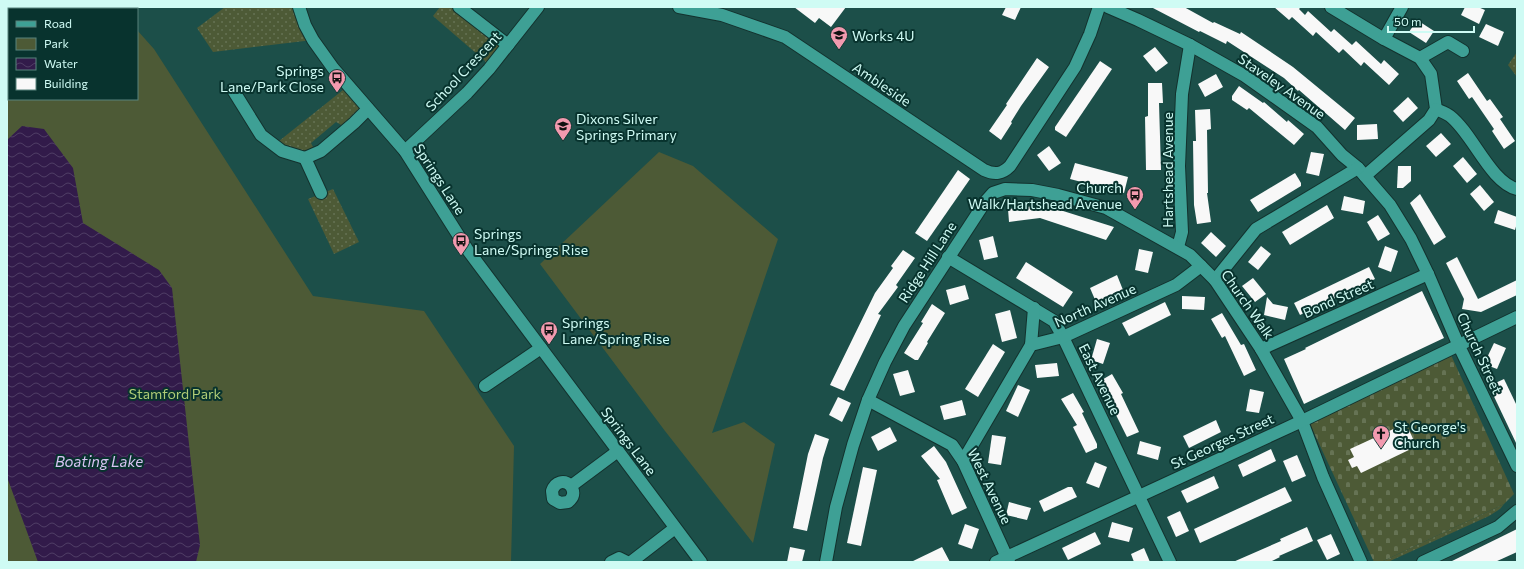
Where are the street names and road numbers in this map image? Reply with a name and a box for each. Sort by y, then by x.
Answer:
street label: School Crescent [422,27,504,114]
street label: Staveley Avenue [1235,50,1329,122]
street label: Ambleside [850,58,914,110]
street label: Hartshead Avenue [1159,112,1176,228]
street label: Springs Lane [411,140,469,218]
street label: Ridge Hill Lane [894,218,960,306]
street label: Church Walk [1218,266,1278,342]
street label: Bond Street [1300,275,1376,321]
street label: North Avenue [1052,279,1138,331]
street label: Church Street [1454,310,1506,397]
street label: East Avenue [1075,341,1125,417]
street label: Springs Lane [598,404,660,478]
street label: St Georges Street [1168,410,1276,472]
street label: West Avenue [964,445,1016,527]

